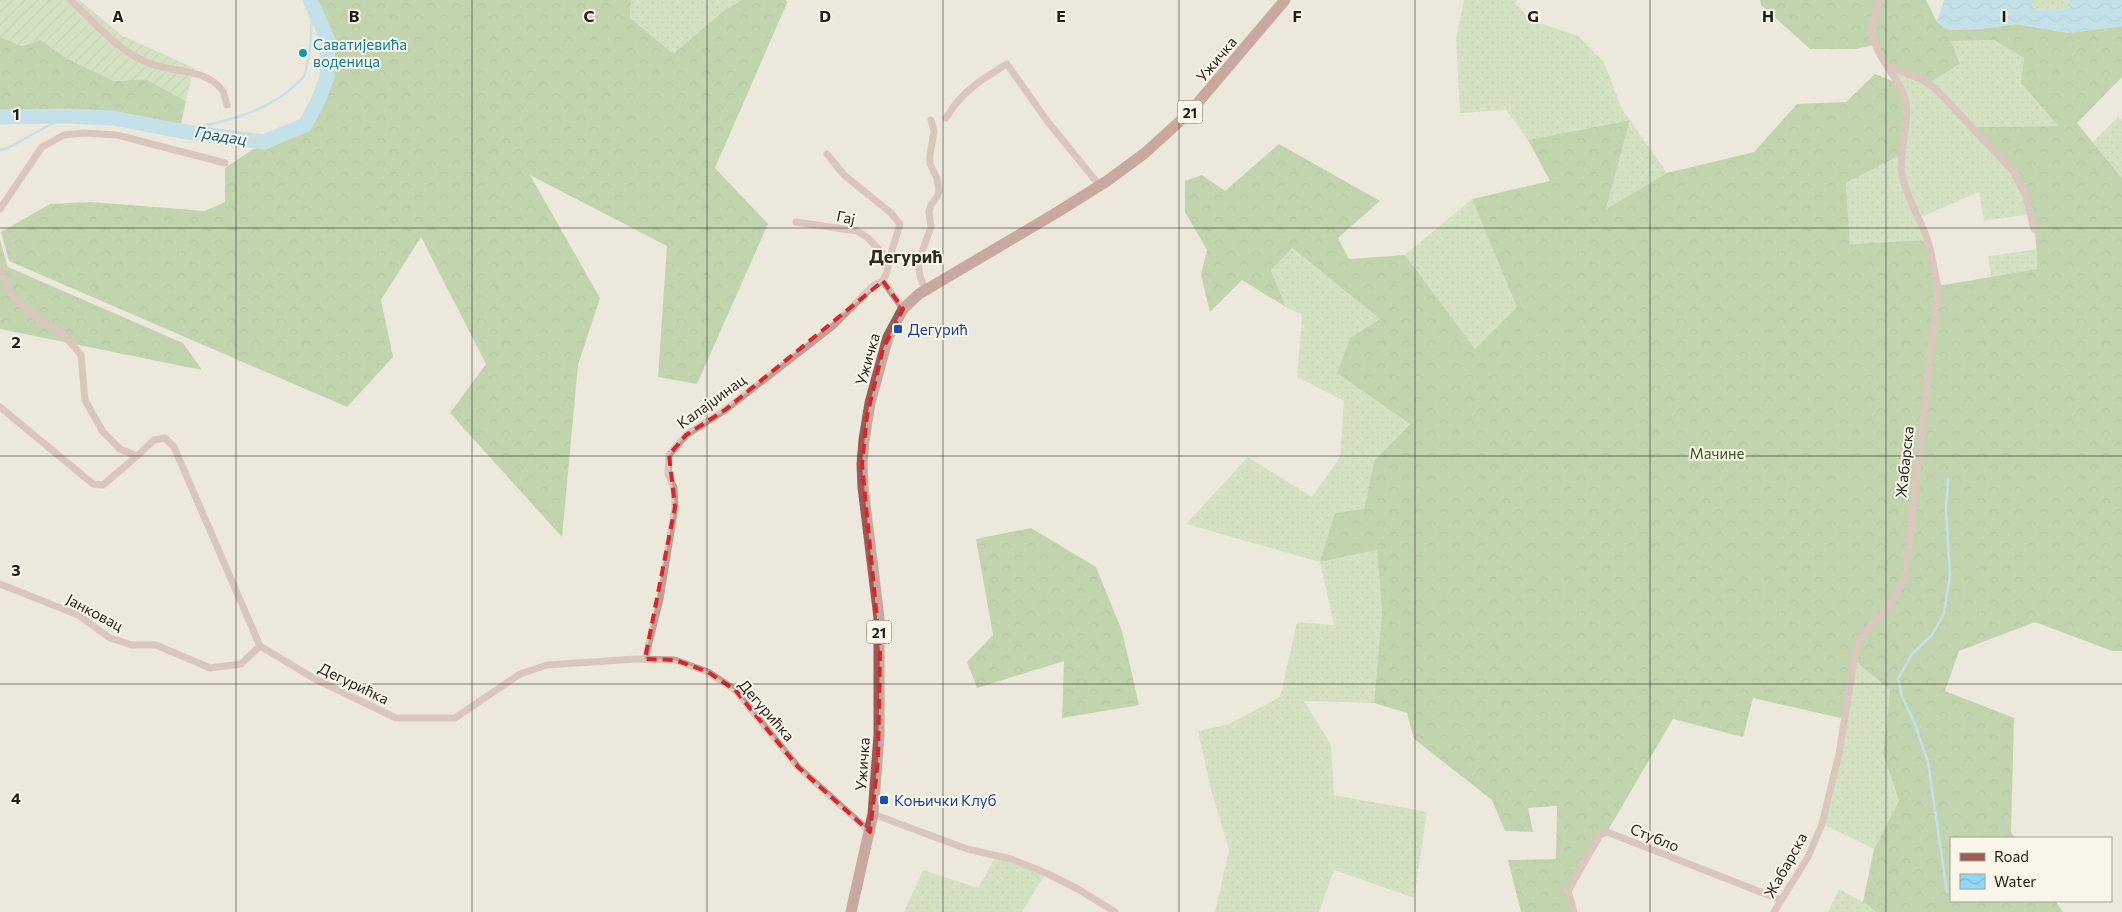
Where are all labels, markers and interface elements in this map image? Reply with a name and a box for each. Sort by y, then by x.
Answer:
text: A [112,6,124,25]
text: B [349,6,360,25]
text: C [584,6,595,25]
text: D [819,6,831,25]
text: E [1056,6,1066,25]
text: F [1292,6,1302,25]
text: G [1527,6,1539,25]
text: H [1762,6,1774,25]
text: I [2001,6,2007,25]
street label: Ужичка [1192,33,1240,85]
place label: Саватијевића воденица [313,35,407,70]
marker: Саватијевића воденица [297,47,309,59]
road number: 21 [1178,100,1202,124]
text: 1 [12,104,20,123]
water label: Градац [194,122,248,148]
street label: Гај [835,206,857,228]
district label: Дегурић [869,245,943,267]
place label: Дегурић [908,320,968,338]
marker: Дегурић [892,323,904,335]
street label: Ужичка [851,331,883,387]
text: 2 [11,332,21,351]
street label: Калајџинац [673,370,749,432]
street label: Жабарска [1891,425,1917,499]
park label: Мачине [1689,444,1745,462]
text: 3 [11,560,21,579]
street label: Јанковац [63,590,127,635]
road number: 21 [866,620,892,644]
street label: Дегурићка [316,658,392,708]
street label: Дегурићка [735,676,799,744]
street label: Ужичка [851,737,873,791]
text: 4 [11,788,21,807]
place label: Коњички Клуб [894,791,997,809]
marker: Коњички Клуб [878,794,890,806]
street label: Стубло [1628,819,1682,855]
street label: Жабарска [1760,829,1810,901]
legend [1950,837,2112,902]
text: Road [1994,847,2029,865]
text: Water [1994,872,2036,890]

